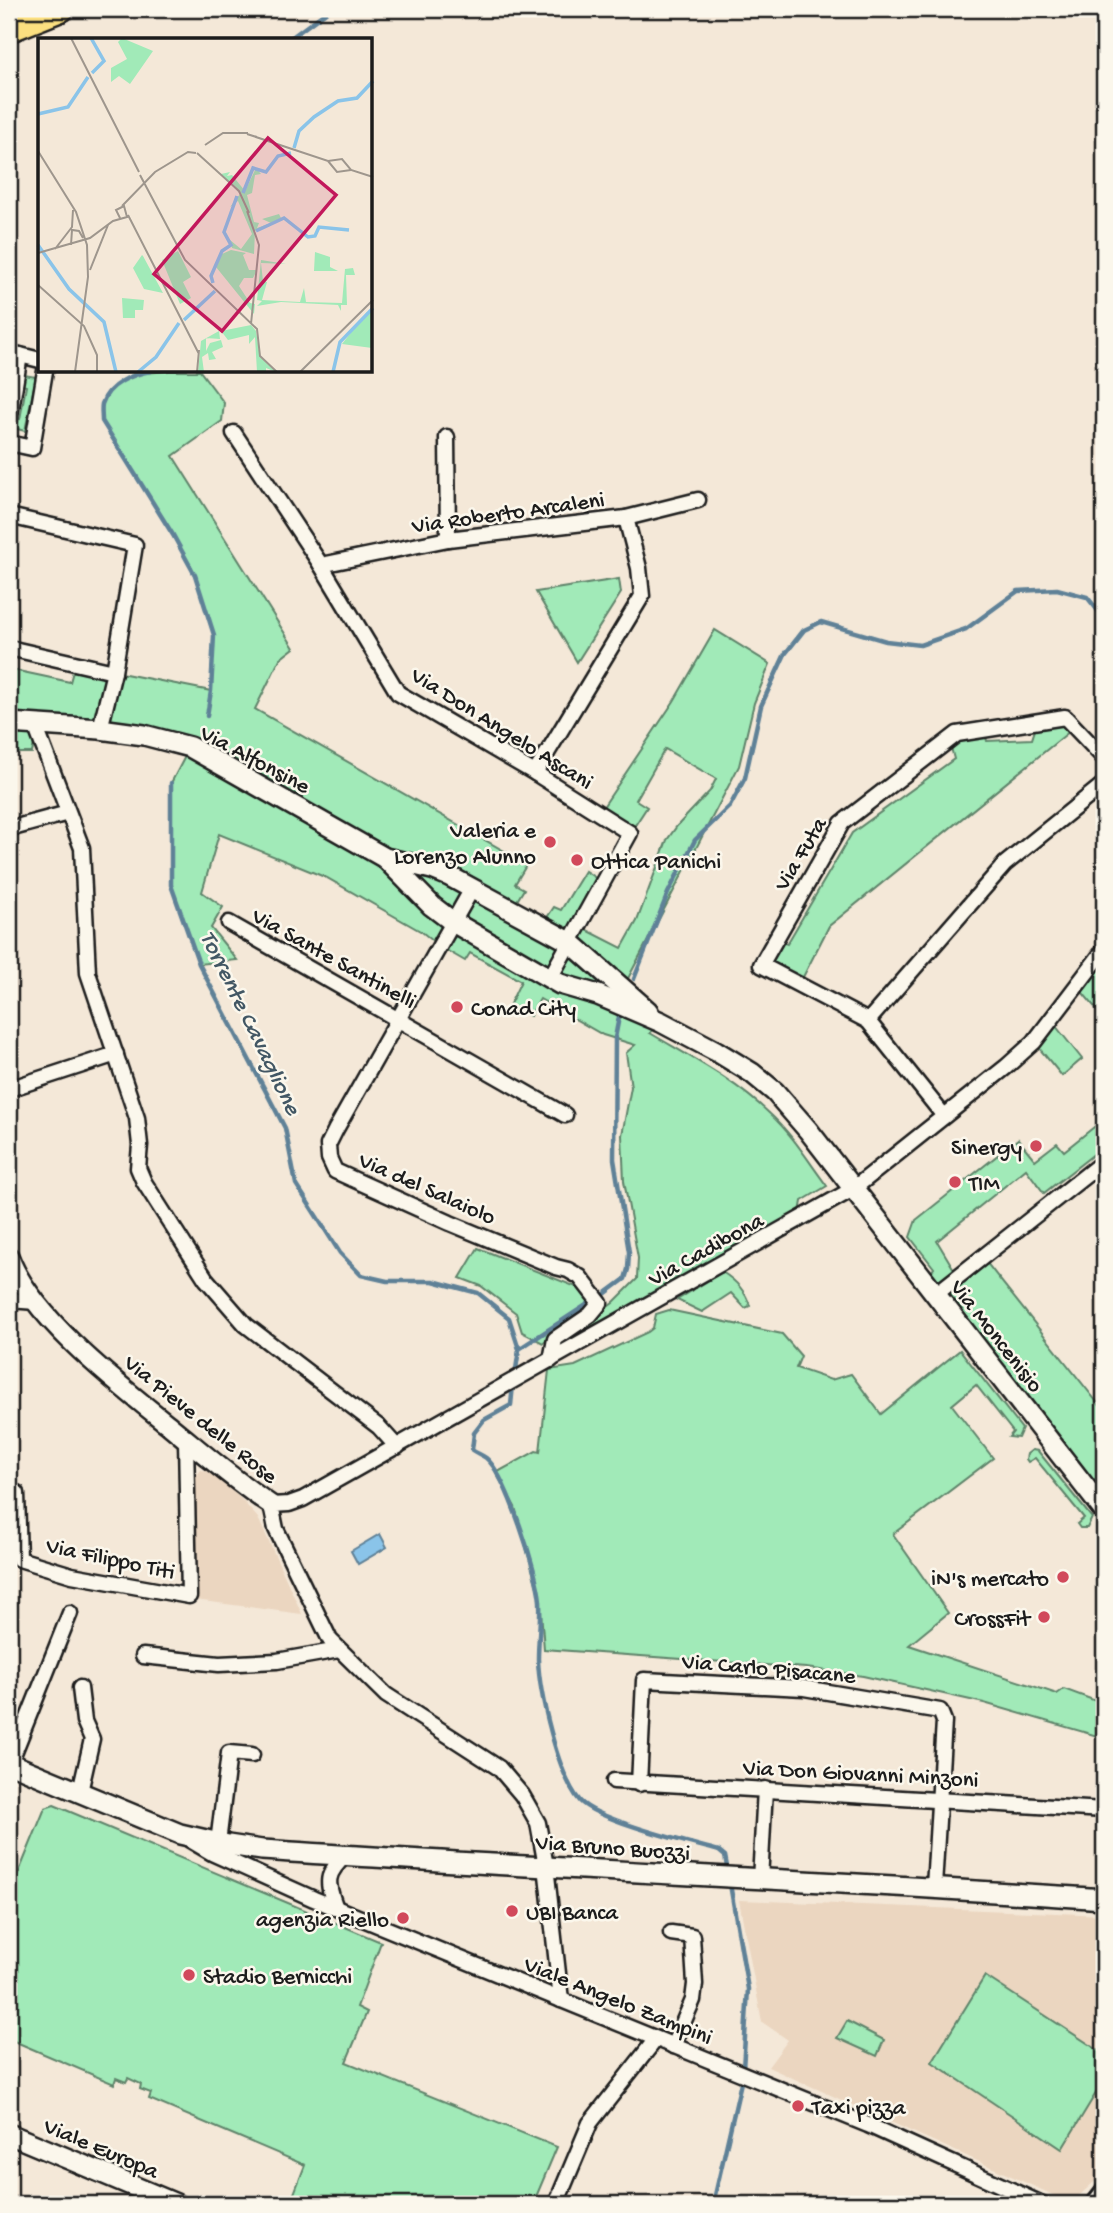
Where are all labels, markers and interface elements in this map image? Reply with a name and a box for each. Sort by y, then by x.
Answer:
inset map [38,38,373,373]
street label: Via Roberto Arcaleni [410,488,606,541]
street label: Via Don Angelo Ascani [404,662,597,797]
street label: Via Alfonsine [194,720,315,802]
street label: Via Futa [769,812,835,897]
place label: Valeria e Lorenzo Alunno [394,819,537,872]
marker: Valeria e Lorenzo Alunno [542,834,558,850]
place label: Ottica Panichi [591,850,721,877]
marker: Ottica Panichi [569,852,585,868]
street label: Via Sante Santinelli [246,903,420,1016]
water label: Torrente Cavaglione [192,927,307,1122]
place label: Conad City [471,997,576,1024]
marker: Conad City [449,999,465,1015]
place label: Sinergy [951,1136,1022,1163]
marker: Sinergy [1028,1138,1044,1154]
street label: Via del Salaiolo [353,1148,499,1232]
place label: TIM [967,1172,1000,1199]
marker: TIM [947,1174,963,1190]
street label: Via Cadibona [644,1208,770,1294]
street label: Via Moncenisio [942,1275,1048,1399]
street label: Via Pieve delle Rose [117,1350,283,1492]
street label: Via Filippo Titi [42,1533,177,1587]
place label: iN's mercato [931,1567,1049,1594]
marker: iN's mercato [1055,1569,1071,1585]
place label: CrossFit [954,1607,1032,1634]
marker: CrossFit [1036,1609,1052,1625]
street label: Via Carlo Pisacane [680,1649,858,1692]
street label: Via Don Giovanni Minzoni [741,1756,979,1795]
street label: Via Bruno Buozzi [534,1831,691,1868]
place label: UBI Banca [526,1901,619,1928]
marker: UBI Banca [504,1903,520,1919]
place label: agenzia Riello [256,1908,389,1935]
marker: agenzia Riello [395,1910,411,1926]
street label: Viale Angelo Zampini [519,1952,716,2052]
place label: Stadio Bernicchi [203,1965,352,1992]
marker: Stadio Bernicchi [181,1967,197,1983]
place label: Taxi pizza [810,2096,907,2123]
marker: Taxi pizza [790,2098,806,2114]
street label: Viale Europa [38,2114,163,2187]

